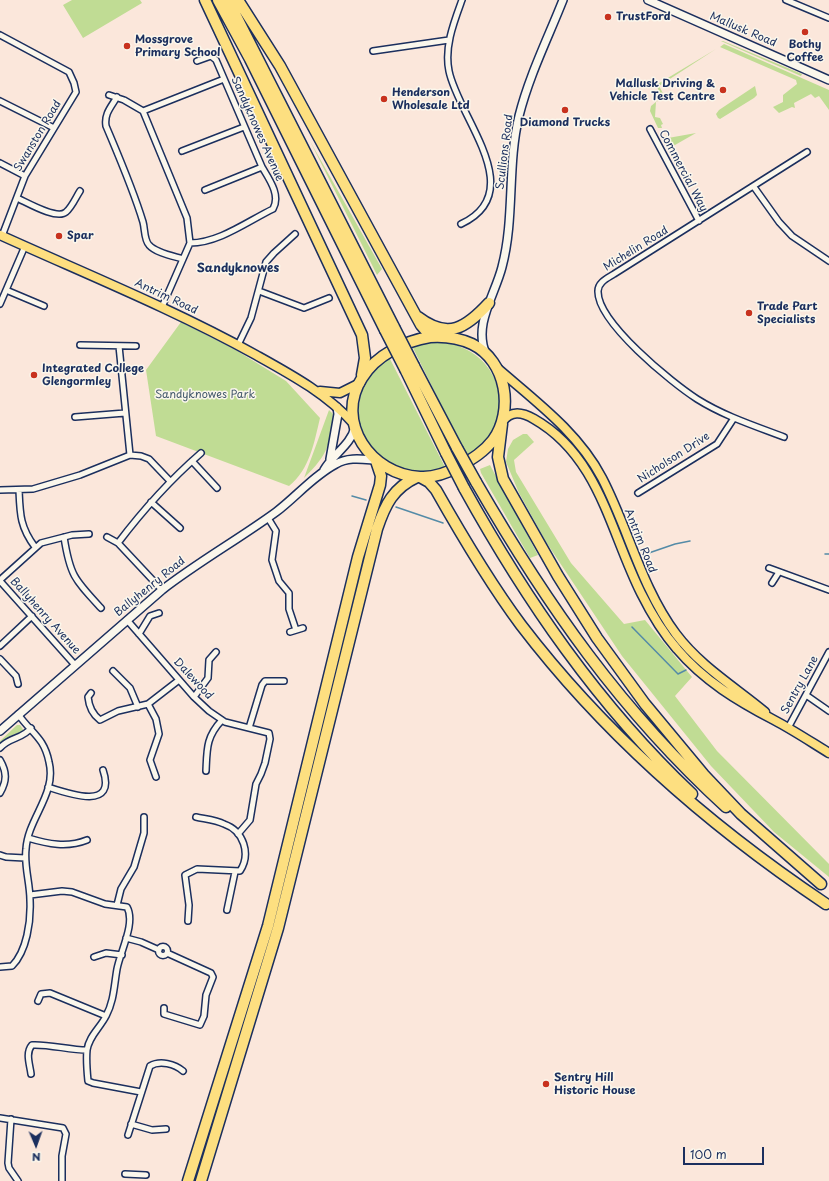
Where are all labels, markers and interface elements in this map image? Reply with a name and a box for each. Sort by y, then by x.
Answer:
place label: TrustFord [616,10,670,24]
street label: Mallusk Road [708,10,778,50]
marker: TrustFord [603,12,613,22]
marker: Bothy Coffee [800,27,810,37]
place label: Mossgrove Primary School [135,33,220,59]
place label: Bothy Coffee [786,38,824,64]
marker: Mossgrove Primary School [122,41,132,51]
street label: Sandyknowes Avenue [228,75,286,183]
place label: Mallusk Driving & Vehicle Test Centre [609,77,715,103]
marker: Mallusk Driving & Vehicle Test Centre [718,85,728,95]
place label: Henderson Wholesale Ltd [392,86,469,112]
marker: Henderson Wholesale Ltd [379,94,389,104]
street label: Swanston Road [12,98,64,174]
marker: Diamond Trucks [560,105,570,115]
street label: Scullions Road [494,113,516,191]
place label: Diamond Trucks [520,116,610,130]
street label: Commercial Way [656,128,710,214]
street label: Michelin Road [601,224,671,274]
place label: Spar [67,229,94,243]
marker: Spar [54,231,64,241]
district label: Sandyknowes [197,262,279,276]
street label: Antrim Road [132,277,200,317]
place label: Trade Part Specialists [757,300,818,326]
marker: Trade Part Specialists [744,308,754,318]
place label: Integrated College Glengormley [42,362,144,388]
marker: Integrated College Glengormley [29,370,39,380]
park label: Sandyknowes Park [155,388,255,402]
street label: Nicholson Drive [636,430,712,486]
street label: Antrim Road [621,507,659,575]
street label: Ballyhenry Road [112,554,188,620]
street label: Ballyhenry Avenue [7,575,83,657]
street label: Sentry Lane [779,653,821,717]
street label: Dalewood [170,656,216,702]
place label: Sentry Hill Historic House [554,1071,636,1097]
marker: Sentry Hill Historic House [541,1079,551,1089]
north arrow [16,1125,56,1165]
scale bar [685,1139,766,1165]
text: 100 m [690,1145,727,1163]
text: N [32,1149,41,1166]

